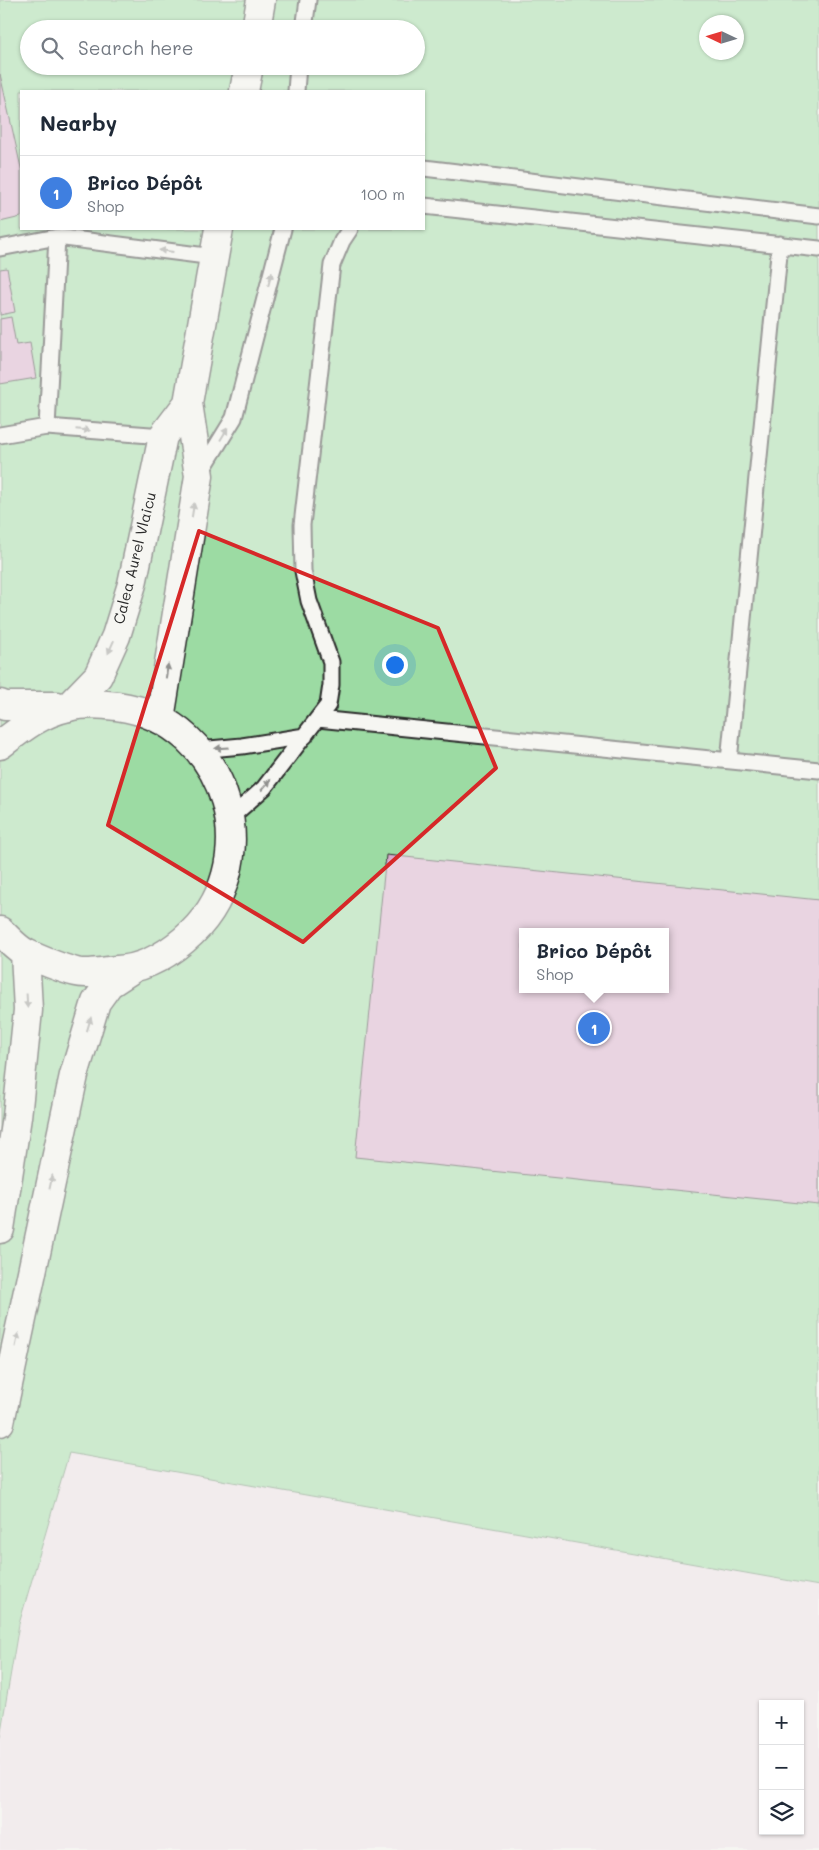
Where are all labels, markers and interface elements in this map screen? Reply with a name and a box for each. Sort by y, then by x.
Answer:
north arrow [699,15,744,60]
search box [20,20,425,75]
icon: search [38,34,66,62]
text: Search here [78,35,194,60]
text: Nearby [40,109,117,136]
text: Brico Dépôt [87,170,203,195]
text: 1 [52,183,60,204]
text: 100 m [360,183,405,204]
text: Shop [87,195,124,216]
one-way arrow [157,247,173,255]
one-way arrow [266,271,274,286]
one-way arrow [75,426,91,434]
one-way arrow [219,428,228,441]
street label: Calea Aurel Vlaicu [108,490,160,626]
one-way arrow [190,502,198,518]
one-way arrow [107,640,115,654]
your location [382,652,408,678]
one-way arrow [164,662,172,678]
one-way arrow [214,744,230,752]
one-way arrow [260,779,272,791]
popup [519,928,669,993]
text: Brico Dépôt [536,938,652,963]
text: Shop [536,963,574,984]
one-way arrow [24,994,32,1010]
pin: 1 [578,1009,610,1047]
one-way arrow [86,1016,94,1031]
one-way arrow [47,1174,55,1189]
one-way arrow [14,1332,22,1348]
map controls [759,1700,804,1835]
button: + [759,1700,804,1745]
button: − [759,1745,804,1790]
button: layers [759,1790,804,1835]

